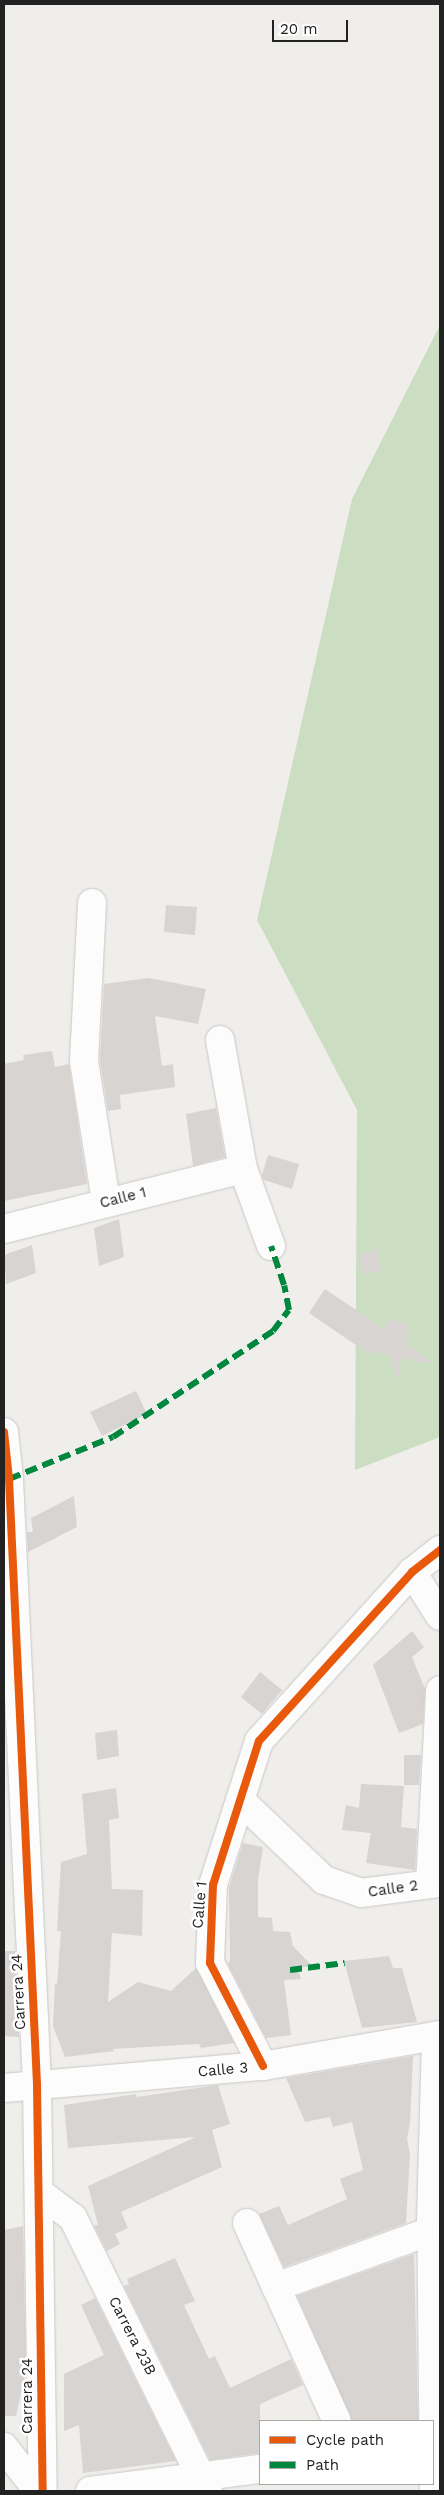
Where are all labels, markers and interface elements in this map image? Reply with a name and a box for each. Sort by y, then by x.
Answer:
scale bar [274,10,350,42]
text: 20 m [280,20,318,38]
street label: Calle 1 [98,1184,148,1212]
street label: Calle 2 [367,1877,419,1901]
street label: Calle 1 [189,1881,211,1929]
street label: Carrera 24 [8,1953,30,2031]
street label: Calle 3 [197,2059,249,2081]
street label: Carrera 23B [104,2293,160,2379]
street label: Carrera 24 [19,2358,37,2434]
legend [259,2420,434,2485]
text: Cycle path [306,2431,384,2449]
text: Path [306,2456,339,2474]

